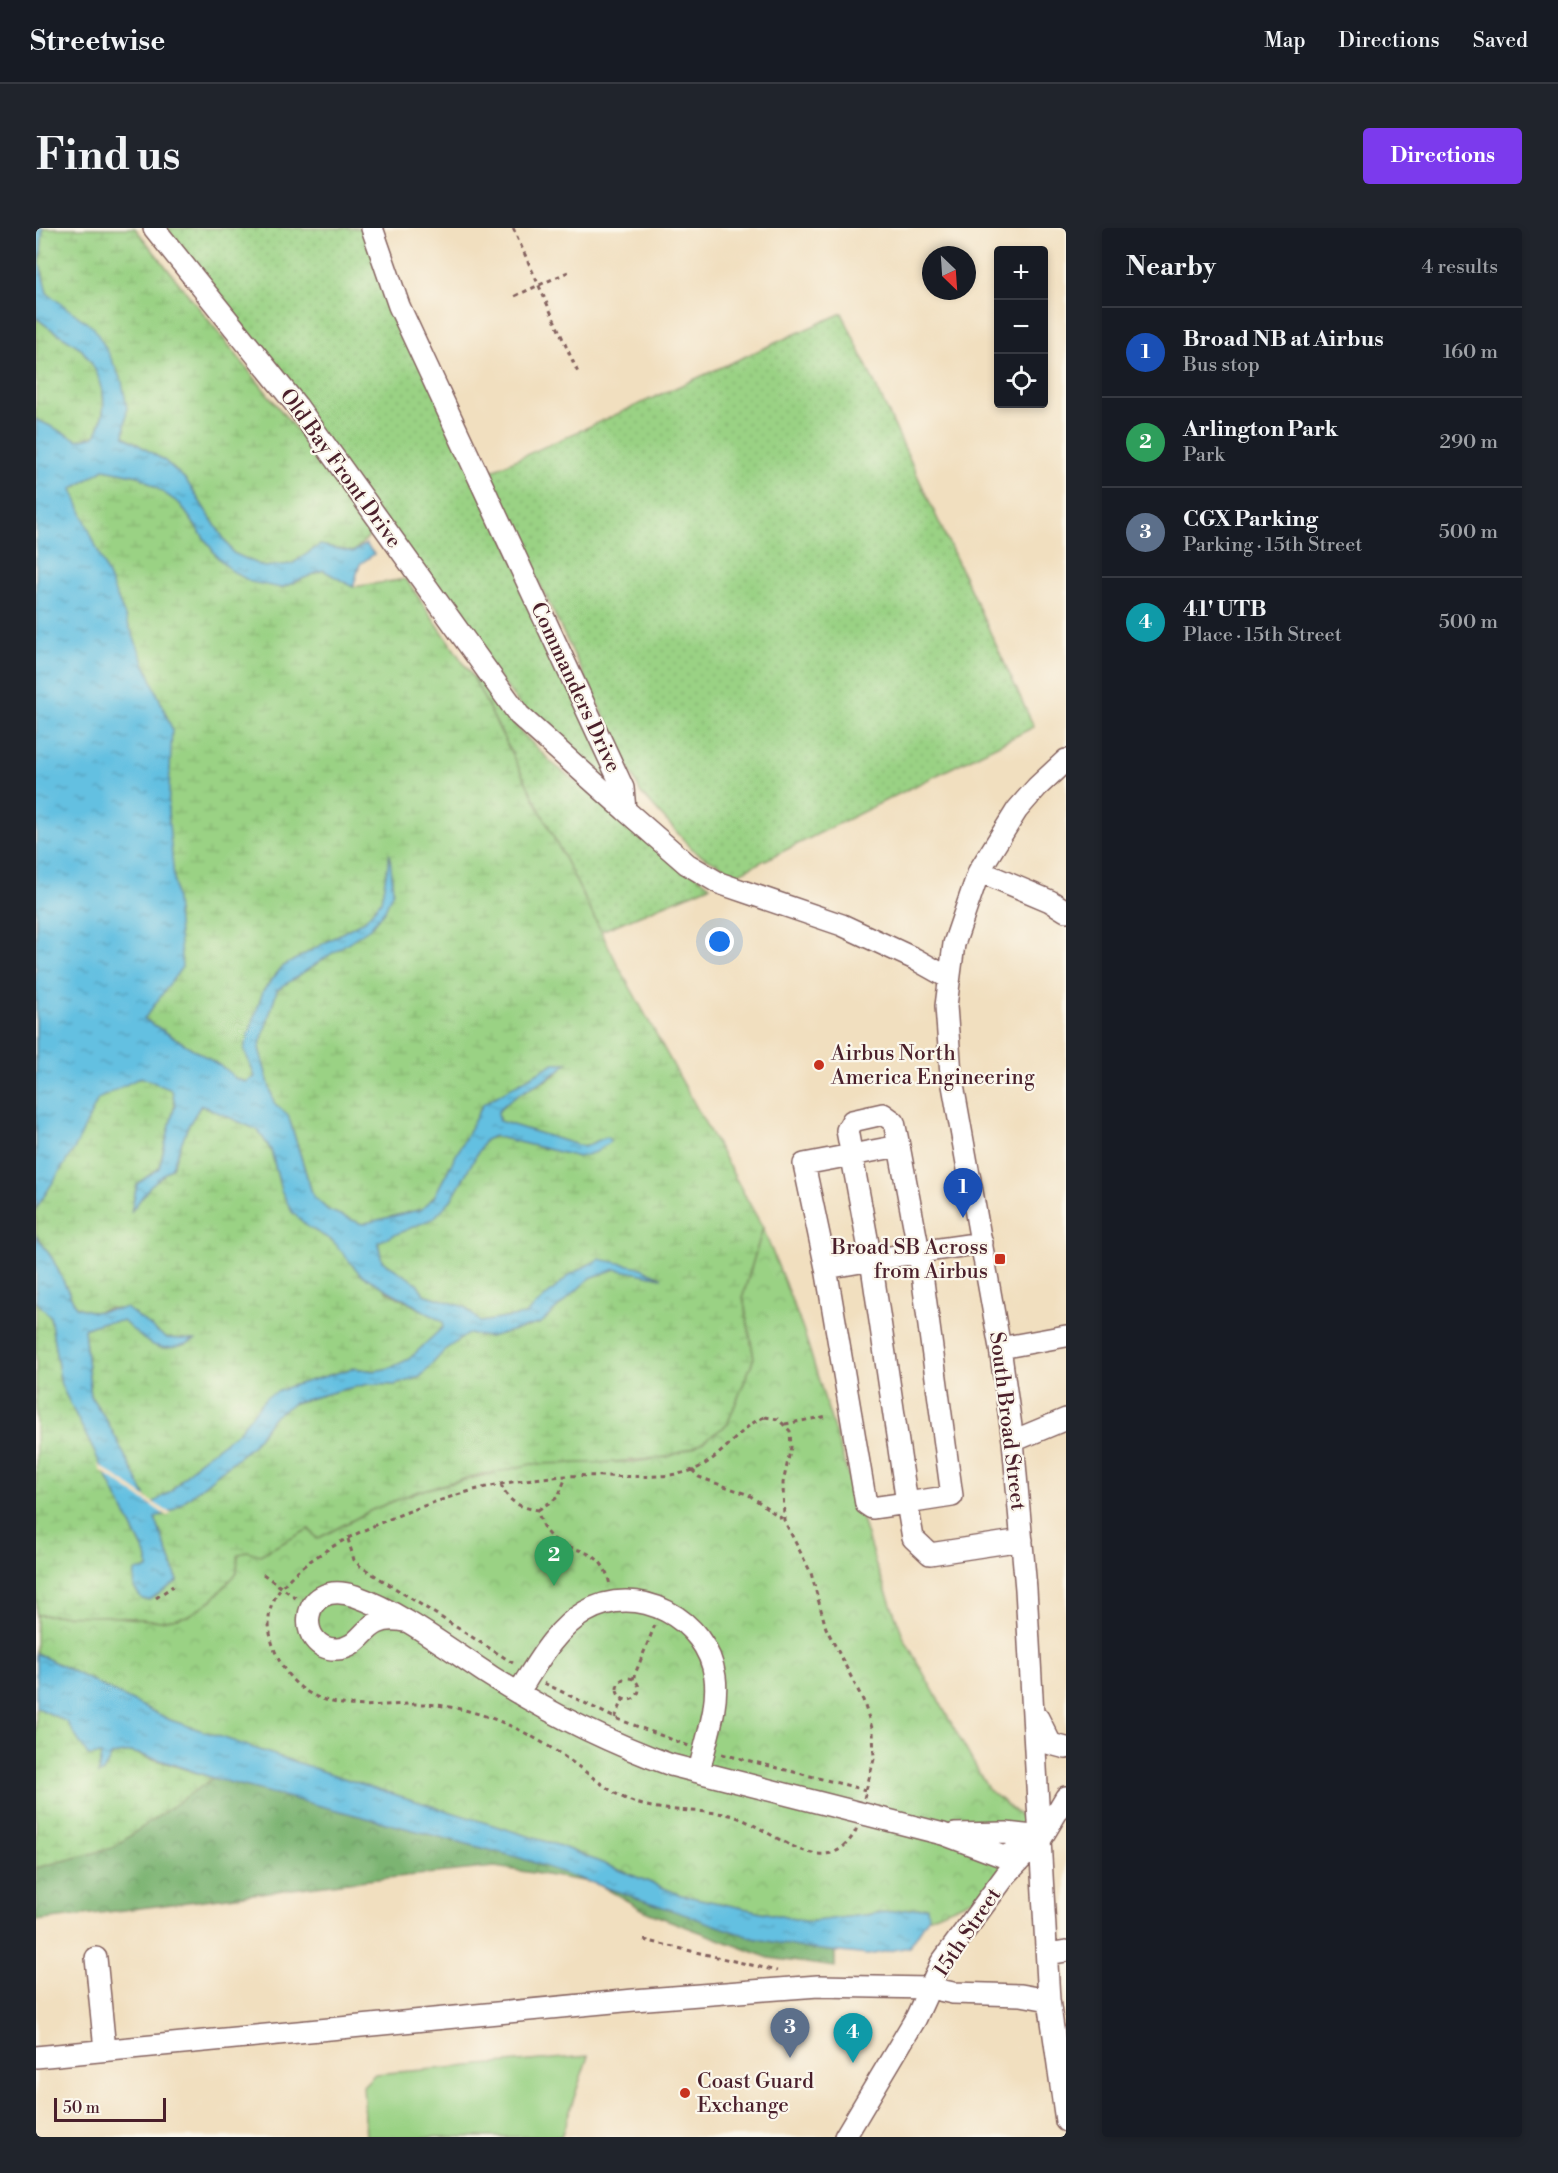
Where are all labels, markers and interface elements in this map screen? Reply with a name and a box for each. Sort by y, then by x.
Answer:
text: Streetwise [30,24,165,59]
text: Map [1264,28,1306,54]
text: Directions [1339,28,1440,54]
text: Saved [1473,28,1528,54]
button: Directions [1363,128,1522,184]
text: Find us [36,130,180,183]
north arrow [922,246,976,300]
map controls [994,246,1048,408]
button: + [994,246,1048,300]
text: Nearby [1126,251,1216,283]
text: 4 results [1421,255,1498,280]
button: − [994,300,1048,354]
text: Broad NB at Airbus [1183,326,1384,353]
text: 1 [1141,340,1150,365]
text: 160 m [1443,340,1498,365]
text: Bus stop [1183,353,1260,378]
button: locate [994,354,1048,408]
street label: Old Bay Front Drive [274,384,407,553]
text: Arlington Park [1183,416,1338,443]
text: 2 [1139,430,1152,455]
text: 290 m [1440,430,1498,455]
text: Park [1183,443,1225,468]
text: CGX Parking [1183,506,1318,533]
text: 3 [1139,520,1152,545]
text: 500 m [1439,520,1498,545]
text: Parking · 15th Street [1183,533,1362,558]
text: 41' UTB [1183,596,1266,623]
street label: Commanders Drive [524,598,626,777]
text: 4 [1139,610,1152,635]
text: 500 m [1439,610,1498,635]
text: Place · 15th Street [1183,623,1342,648]
your location [705,927,734,956]
place label: Airbus North America Engineering [830,1041,1035,1091]
marker: Airbus North America Engineering [812,1058,826,1072]
pin: 1 [944,1168,982,1218]
place label: Broad SB Across from Airbus [830,1235,988,1285]
marker: Broad SB Across from Airbus [993,1252,1007,1266]
street label: South Broad Street [983,1330,1031,1512]
pin: 2 [534,1536,574,1586]
street label: 15th Street [928,1882,1007,1982]
pin: 3 [770,2008,810,2058]
pin: 4 [834,2014,872,2063]
place label: Coast Guard Exchange [697,2069,814,2119]
marker: Coast Guard Exchange [678,2086,692,2100]
scale bar [54,2095,166,2122]
text: 50 m [63,2098,100,2118]

